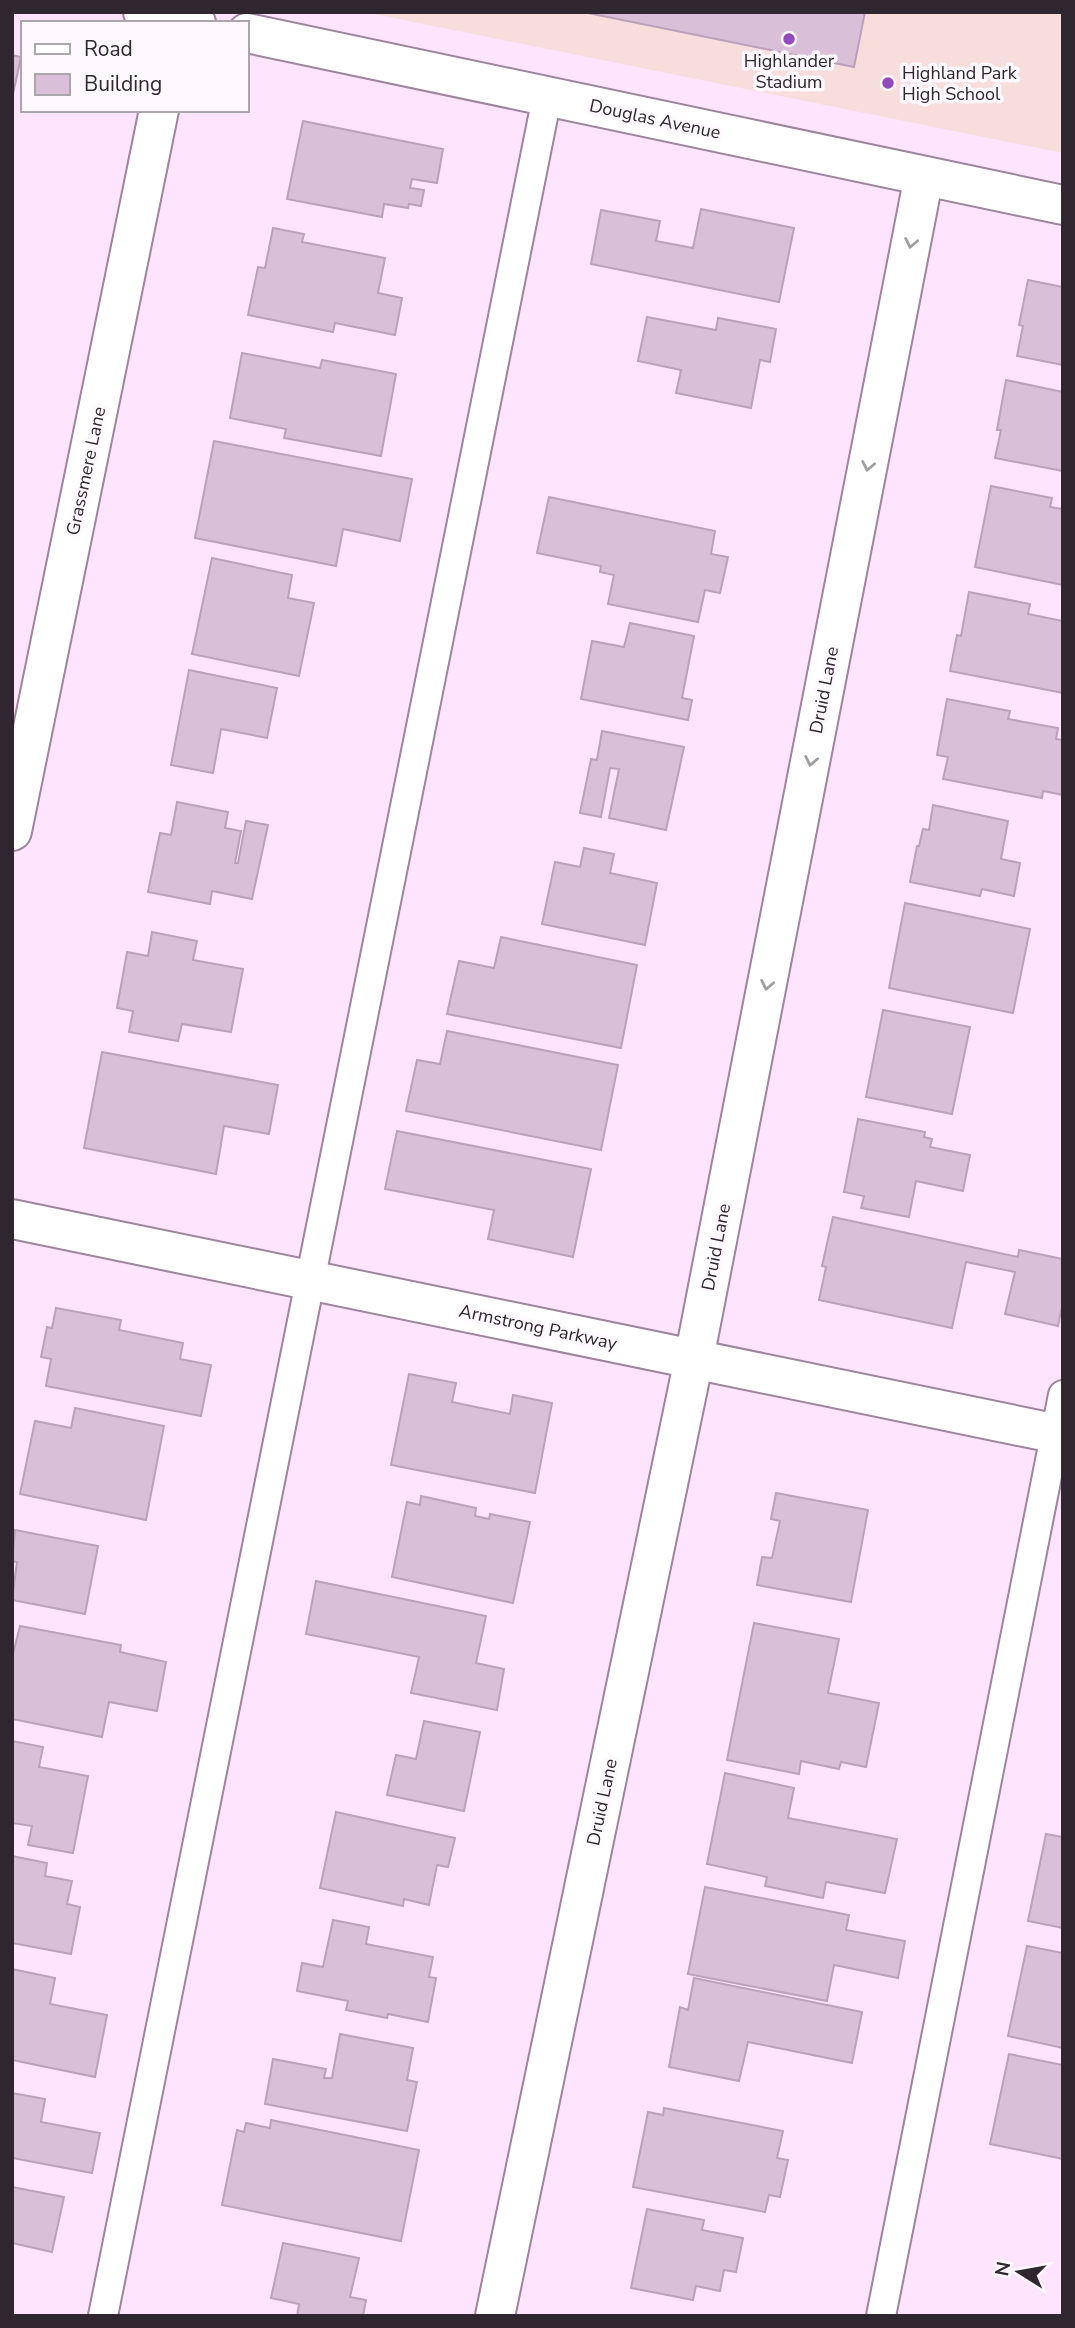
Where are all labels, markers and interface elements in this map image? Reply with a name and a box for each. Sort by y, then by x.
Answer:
legend [21,21,248,112]
marker: Highlander Stadium [781,31,797,47]
text: Road [84,35,133,63]
place label: Highlander Stadium [744,49,835,94]
place label: Highland Park High School [902,61,1018,106]
text: Building [84,70,162,98]
marker: Highland Park High School [880,75,896,91]
street label: Douglas Avenue [587,93,723,145]
one-way arrow [905,237,920,249]
street label: Grassmere Lane [61,404,111,538]
one-way arrow [861,460,876,472]
street label: Druid Lane [804,644,844,736]
one-way arrow [804,755,819,767]
one-way arrow [761,979,776,991]
street label: Druid Lane [696,1201,736,1293]
street label: Armstrong Parkway [457,1299,620,1356]
street label: Druid Lane [581,1756,623,1848]
north arrow [984,2237,1054,2307]
text: N [989,2259,1017,2278]

